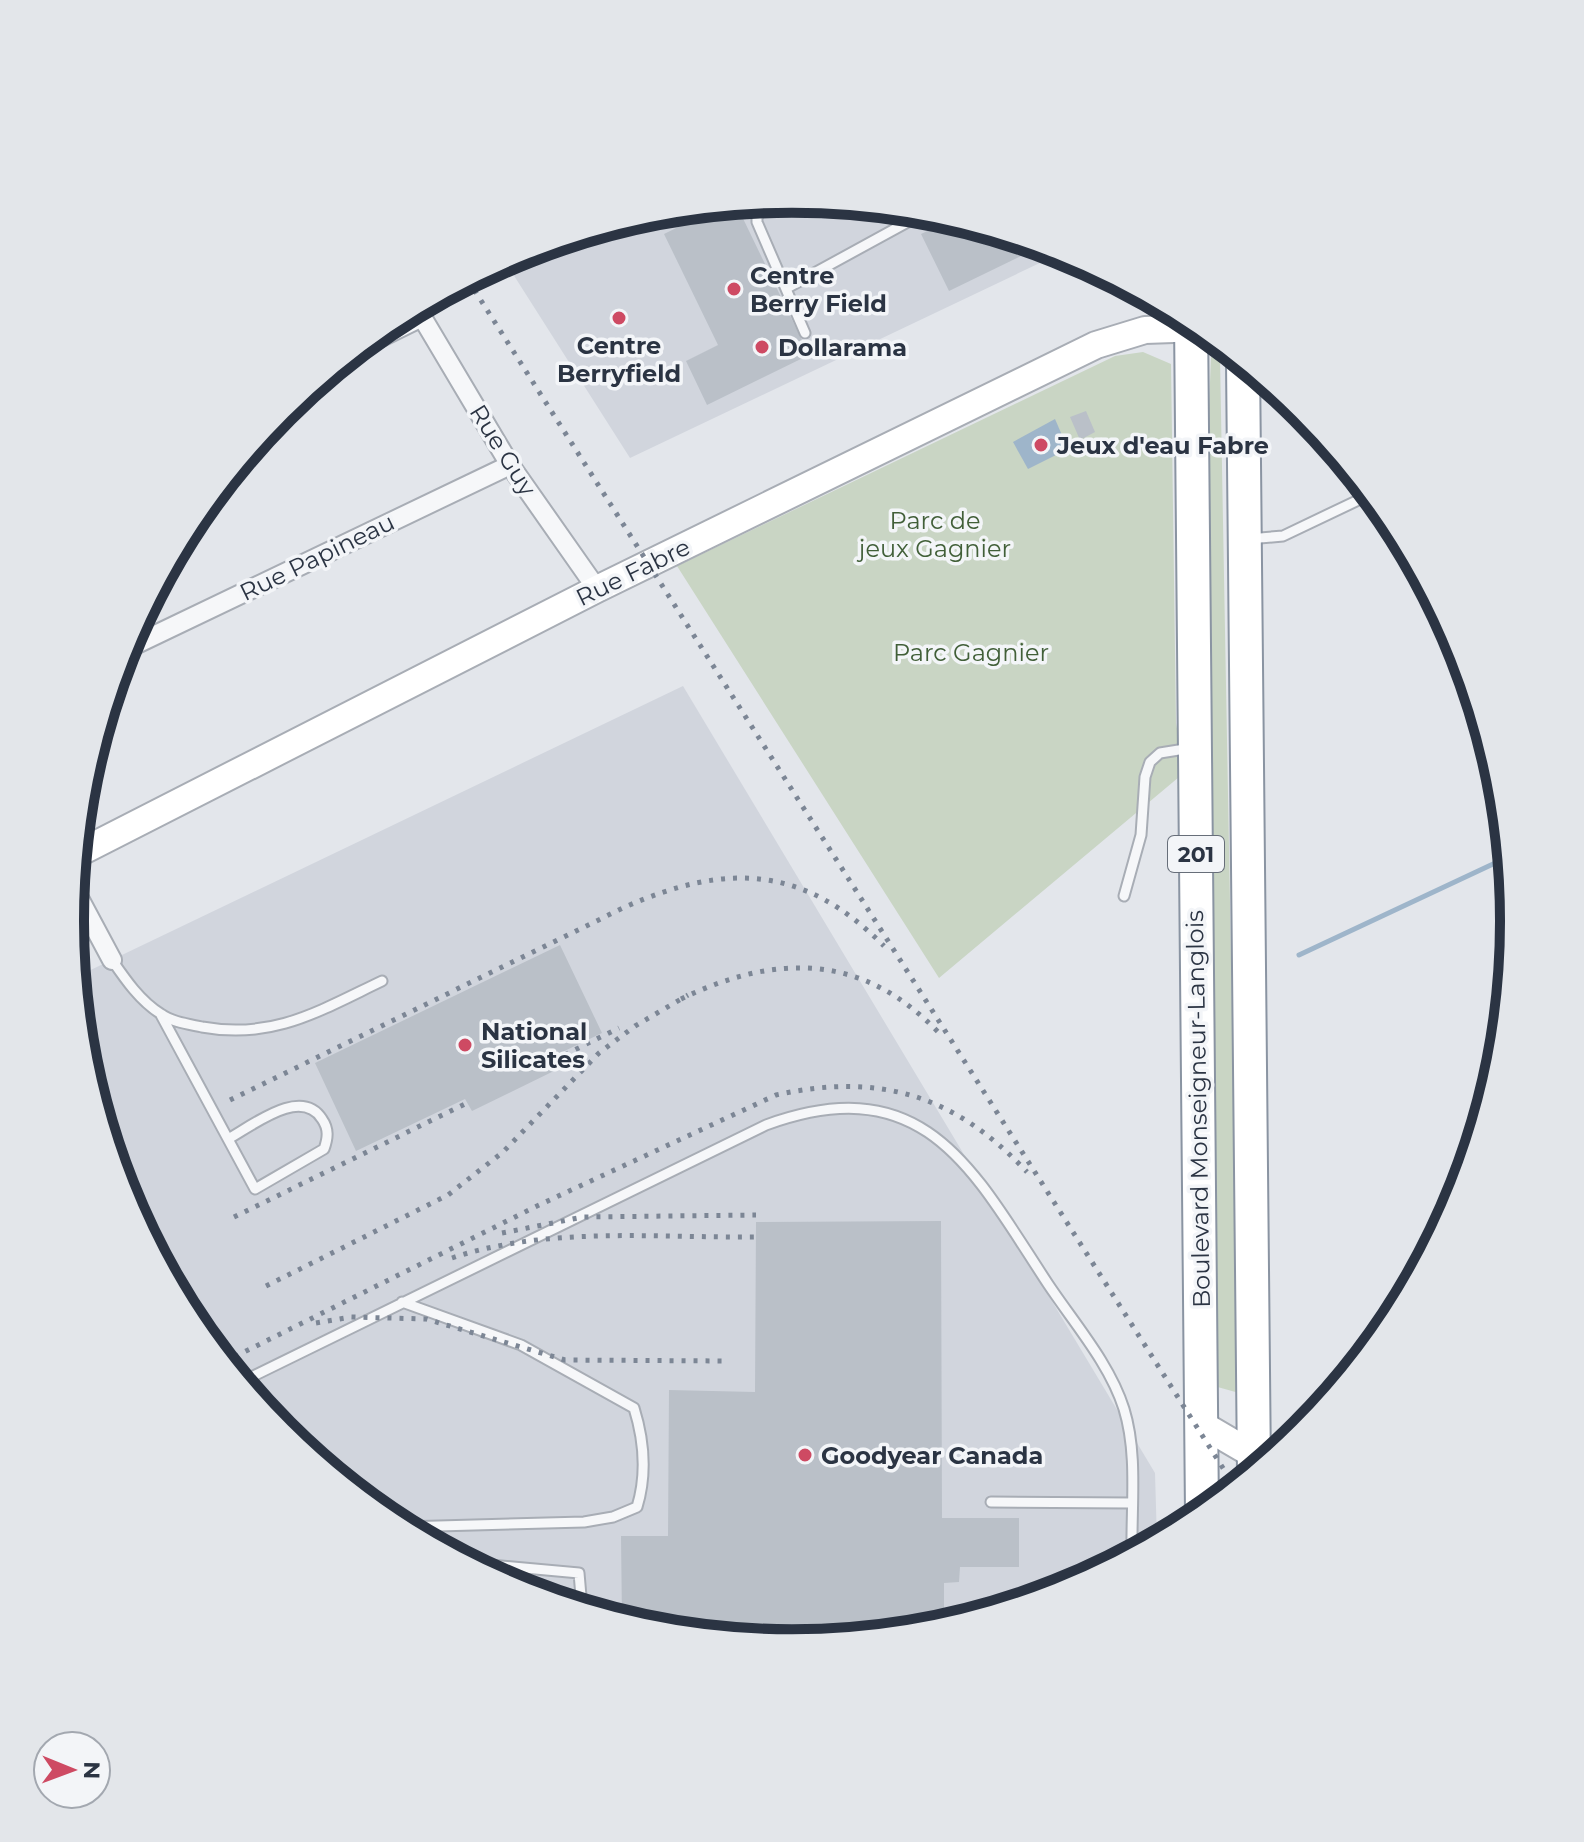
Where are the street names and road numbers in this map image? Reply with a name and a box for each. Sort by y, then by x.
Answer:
street label: Rue Guy [464,399,542,501]
street label: Rue Papineau [235,507,399,607]
street label: Rue Fabre [571,532,695,612]
road number: 201 [1168,836,1224,872]
street label: Boulevard Monseigneur-Langlois [1180,910,1216,1308]

